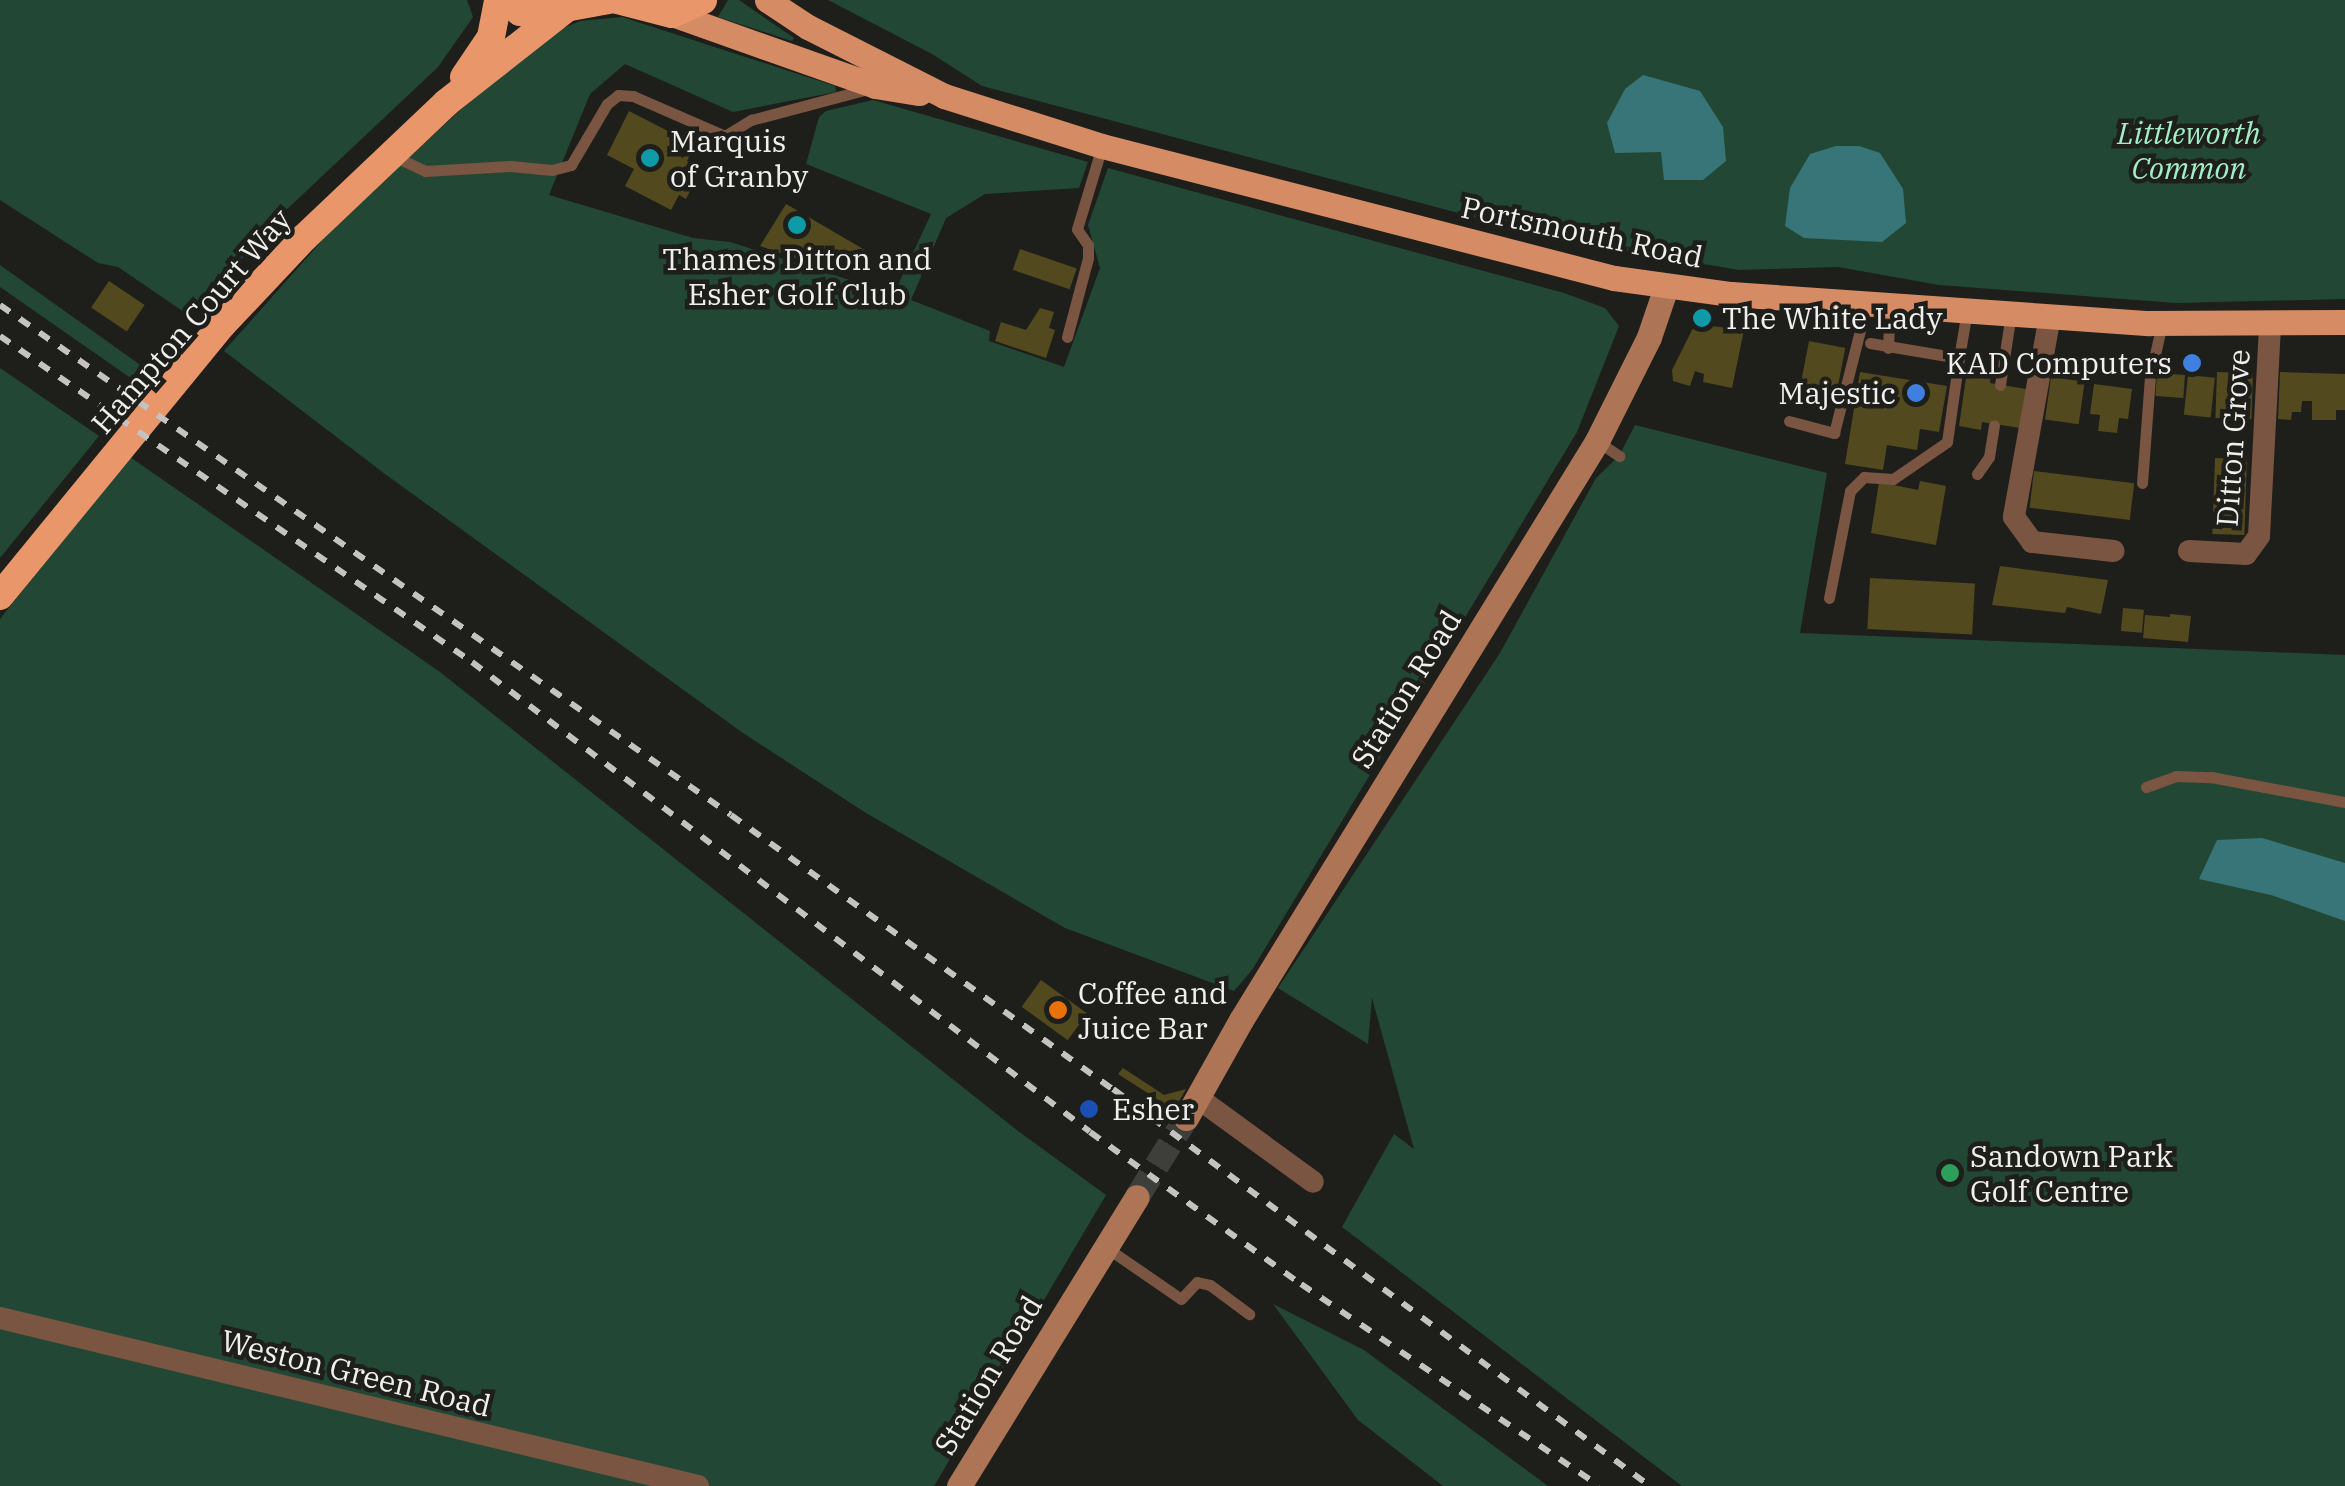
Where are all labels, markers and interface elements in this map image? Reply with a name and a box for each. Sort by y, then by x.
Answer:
park label: Littleworth Common [2117,115,2261,186]
place label: Marquis of Granby [670,123,808,194]
marker: Marquis of Granby [639,147,661,169]
street label: Portsmouth Road [1458,189,1706,275]
street label: Hampton Court Way [84,201,298,441]
marker: Thames Ditton and Esher Golf Club [786,214,808,236]
place label: Thames Ditton and Esher Golf Club [662,241,932,312]
place label: The White Lady [1722,300,1943,336]
marker: The White Lady [1691,307,1713,329]
place label: KAD Computers [1946,345,2172,381]
street label: Ditton Grove [2209,348,2257,528]
marker: KAD Computers [2181,352,2203,374]
place label: Majestic [1778,375,1896,411]
marker: Majestic [1905,382,1927,404]
street label: Station Road [1343,604,1469,774]
place label: Coffee and Juice Bar [1078,975,1227,1046]
marker: Coffee and Juice Bar [1047,999,1069,1021]
place label: Esher [1112,1091,1194,1127]
marker: Esher [1076,1096,1102,1122]
place label: Sandown Park Golf Centre [1970,1138,2173,1208]
marker: Sandown Park Golf Centre [1939,1162,1961,1184]
street label: Station Road [926,1289,1050,1461]
street label: Weston Green Road [217,1322,495,1424]

